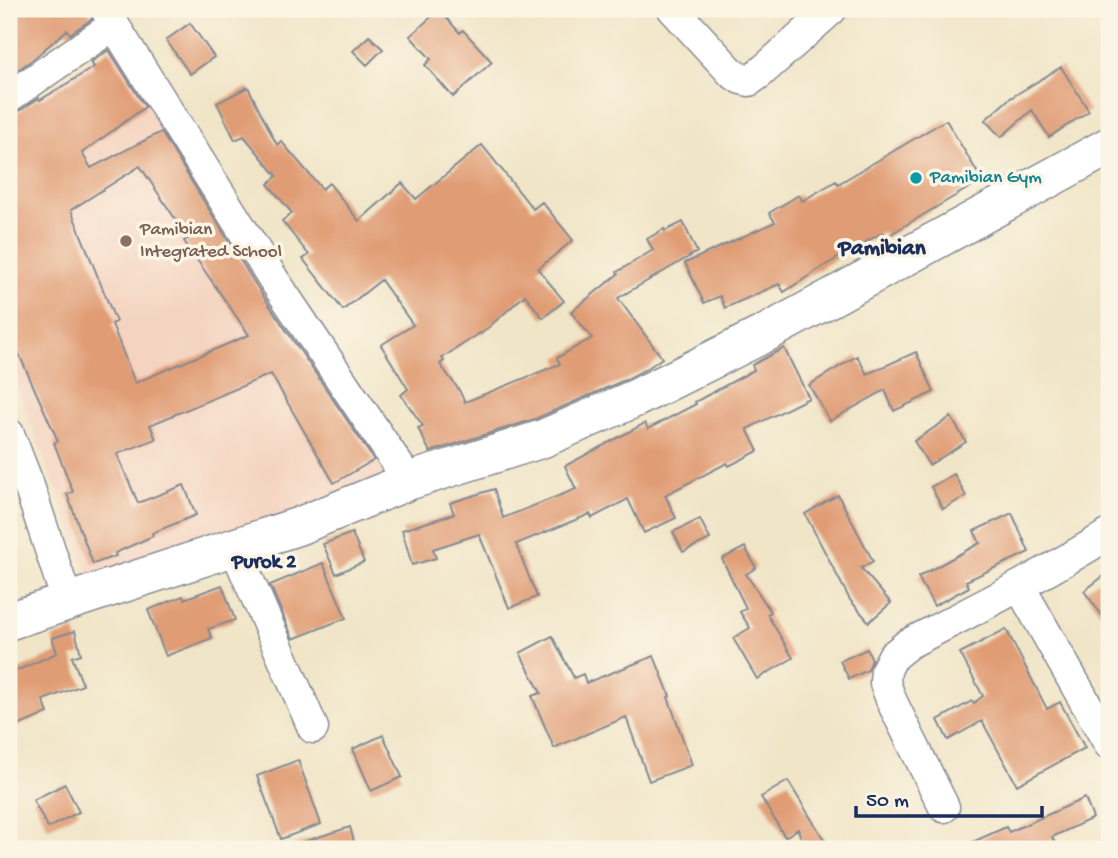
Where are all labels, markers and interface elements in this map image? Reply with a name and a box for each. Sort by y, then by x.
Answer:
place label: Pamibian Gym [929,167,1042,190]
marker: Pamibian Gym [908,170,924,186]
place label: Pamibian Integrated School [139,219,282,264]
marker: Pamibian Integrated School [118,233,134,249]
district label: Pamibian [836,236,927,263]
district label: Purok 2 [231,551,297,576]
scale bar [856,774,1041,818]
text: 50 m [866,790,909,815]

